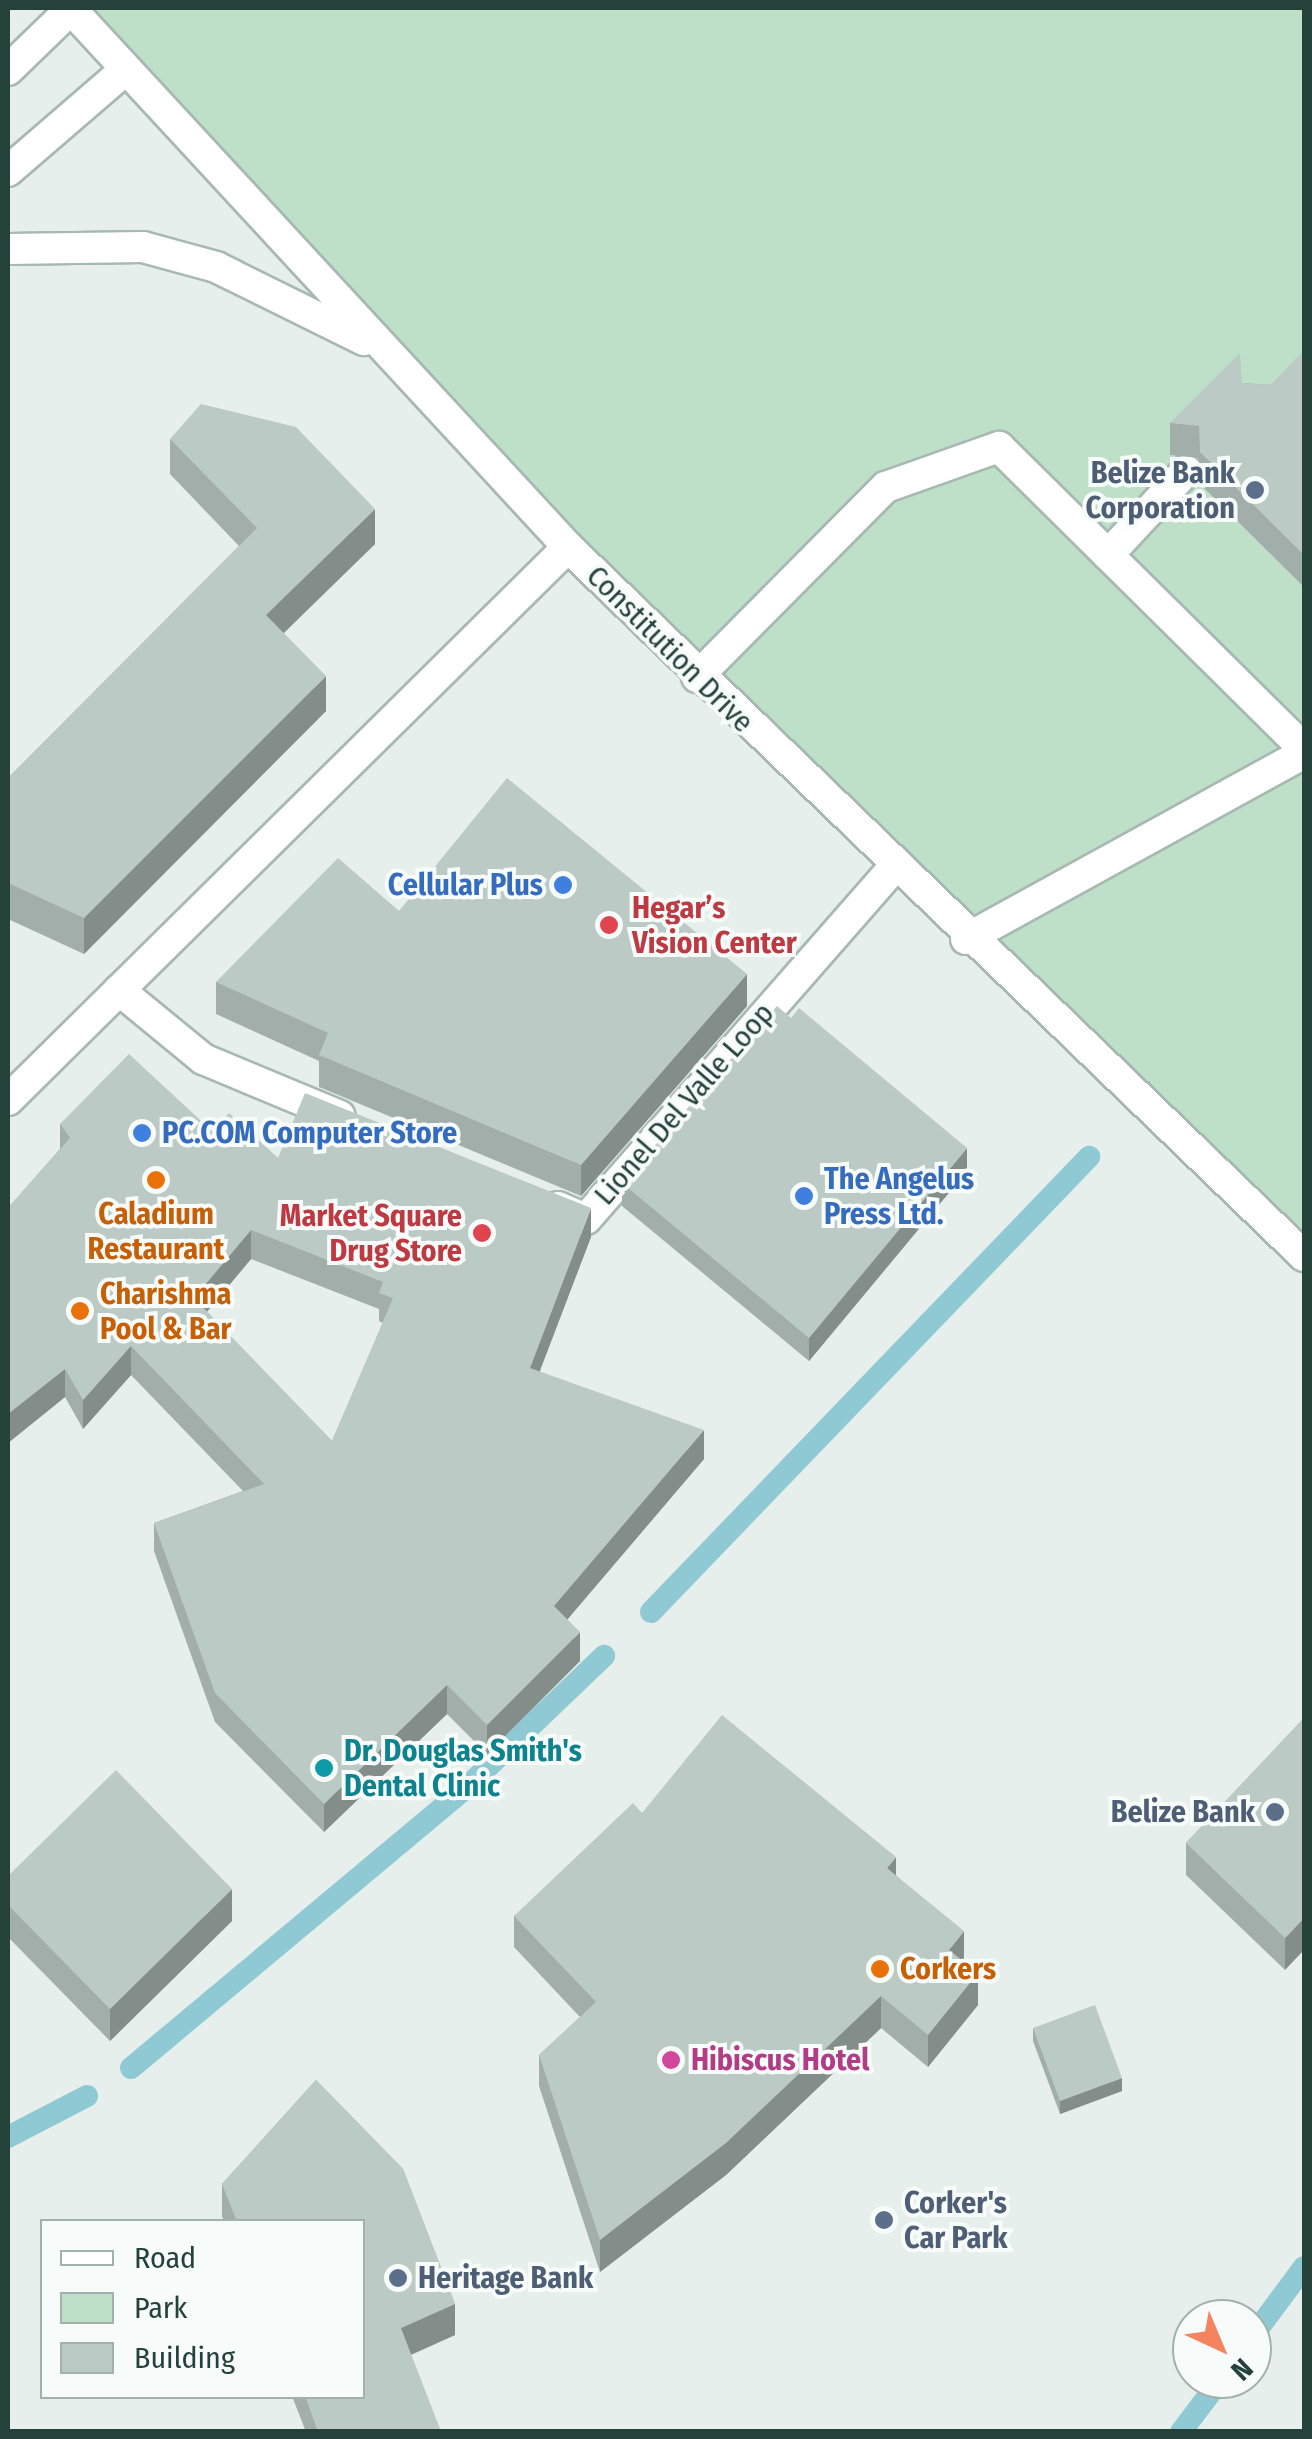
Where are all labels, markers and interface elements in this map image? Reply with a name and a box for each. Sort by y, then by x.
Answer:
place label: Belize Bank Corporation [1085,455,1235,526]
marker: Belize Bank Corporation [1244,479,1266,501]
street label: Constitution Drive [579,558,761,740]
place label: Cellular Plus [388,867,543,903]
marker: Cellular Plus [552,874,574,896]
place label: Hegar’s Vision Center [632,890,797,960]
marker: Hegar’s Vision Center [596,912,622,938]
street label: Lionel Del Valle Loop [587,996,781,1212]
place label: PC.COM Computer Store [162,1115,457,1151]
marker: PC.COM Computer Store [131,1122,153,1144]
place label: The Angelus Press Ltd. [824,1161,974,1232]
marker: Caladium Restaurant [145,1169,167,1191]
marker: The Angelus Press Ltd. [793,1185,815,1207]
place label: Caladium Restaurant [88,1196,224,1266]
place label: Market Square Drug Store [280,1198,462,1268]
marker: Market Square Drug Store [471,1222,493,1244]
place label: Charishma Pool & Bar [100,1276,232,1346]
marker: Charishma Pool & Bar [69,1300,91,1322]
place label: Dr. Douglas Smith's Dental Clinic [344,1733,582,1804]
marker: Dr. Douglas Smith's Dental Clinic [313,1757,335,1779]
place label: Belize Bank [1111,1794,1255,1830]
marker: Belize Bank [1264,1801,1286,1823]
place label: Corkers [900,1951,996,1987]
marker: Corkers [869,1958,891,1980]
place label: Hibiscus Hotel [691,2042,869,2078]
marker: Hibiscus Hotel [660,2049,682,2071]
place label: Corker's Car Park [904,2185,1008,2256]
marker: Corker's Car Park [873,2209,895,2231]
legend [40,2219,365,2399]
text: Road [134,2240,196,2276]
place label: Heritage Bank [418,2260,593,2296]
marker: Heritage Bank [387,2267,409,2289]
text: Park [134,2290,187,2326]
north arrow [1172,2299,1272,2399]
text: Building [134,2340,235,2376]
text: N [1224,2352,1259,2387]

